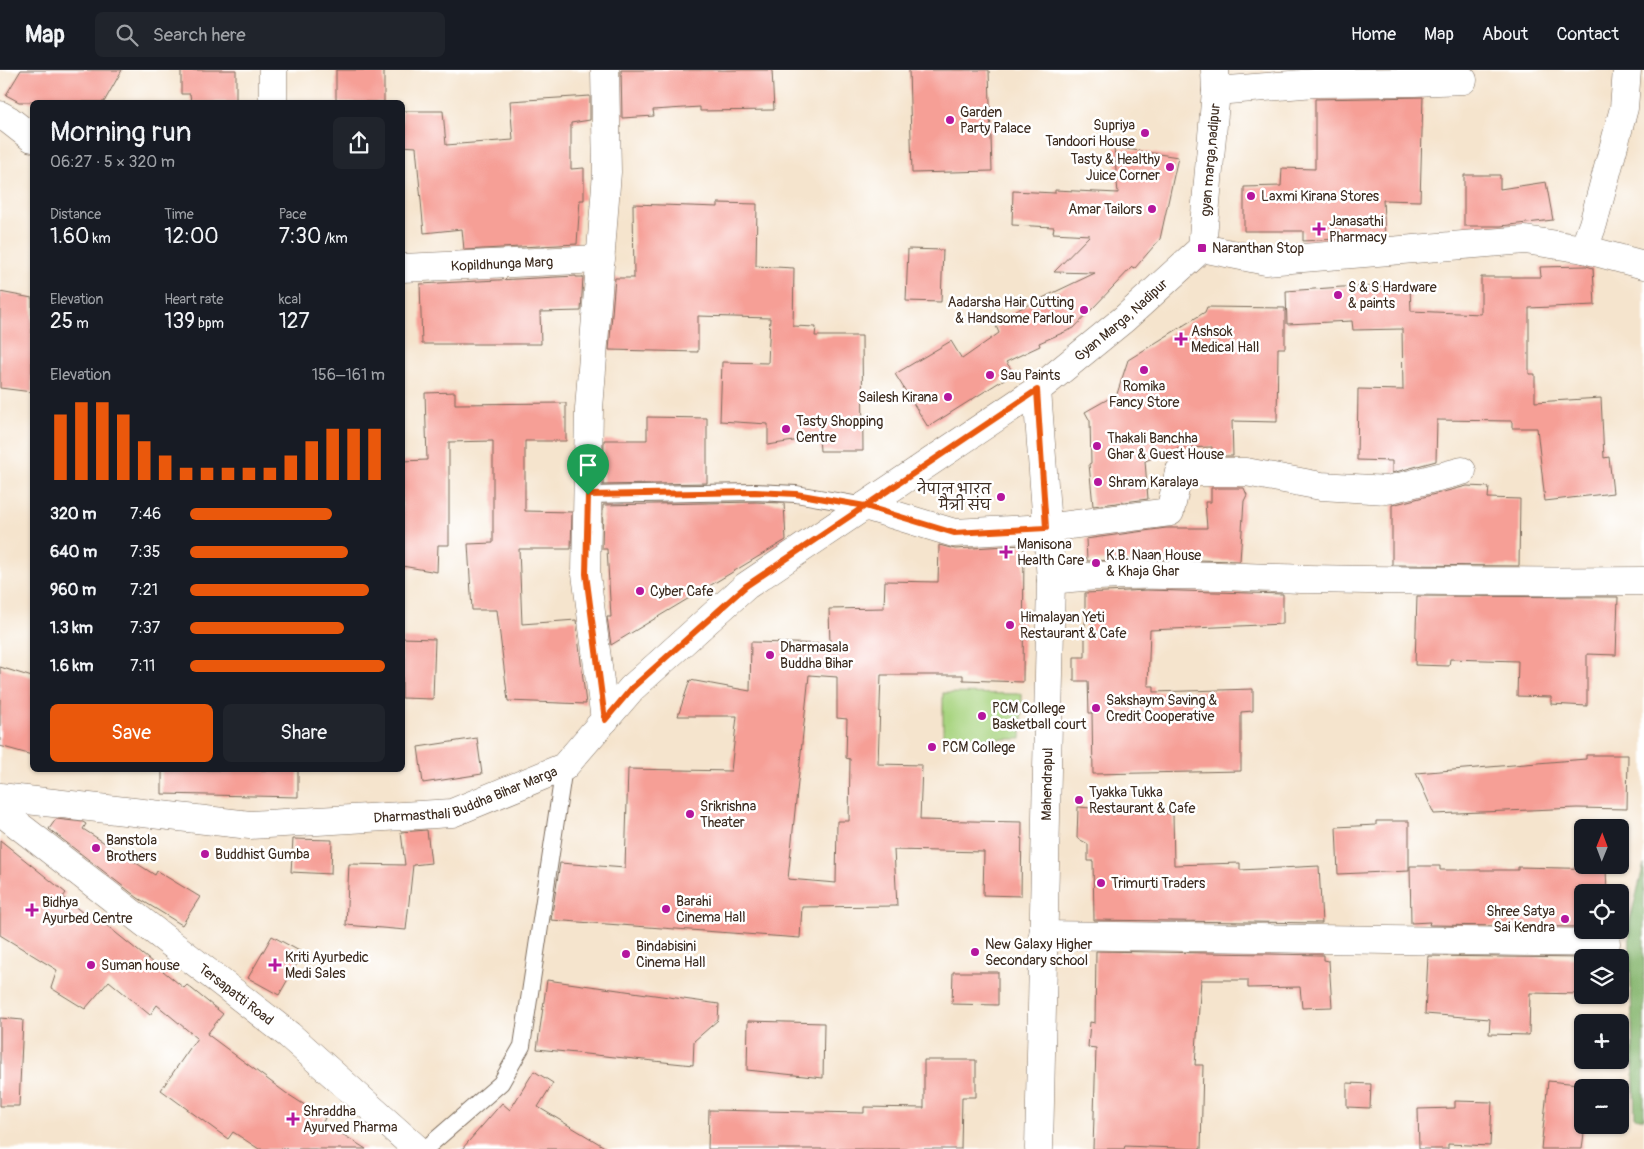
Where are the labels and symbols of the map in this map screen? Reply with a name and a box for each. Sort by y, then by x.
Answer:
street label: gyan marga,nadipur [1196,103,1223,217]
place label: Garden Party Palace [960,104,1031,137]
marker: Garden Party Palace [944,114,956,126]
place label: Supriya Tandoori House [1045,117,1135,150]
marker: Supriya Tandoori House [1139,127,1151,139]
place label: Tasty & Healthy Juice Corner [1071,151,1160,184]
marker: Tasty & Healthy Juice Corner [1164,161,1176,173]
place label: Laxmi Kirana Stores [1261,188,1380,205]
marker: Laxmi Kirana Stores [1245,190,1257,202]
place label: Amar Tailors [1068,201,1143,218]
marker: Amar Tailors [1146,203,1158,215]
place label: Janasathi Pharmacy [1329,213,1387,246]
marker: Janasathi Pharmacy [1313,223,1325,235]
place label: Naranthan Stop [1212,240,1305,257]
marker: Naranthan Stop [1196,242,1208,254]
street label: Kopildhunga Marg [450,253,553,274]
street label: Gyan Marga, Nadipur [1071,275,1171,365]
place label: S & S Hardware & paints [1348,279,1437,312]
marker: S & S Hardware & paints [1332,289,1344,301]
place label: Aadarsha Hair Cutting & Handsome Parlour [947,294,1074,327]
marker: Aadarsha Hair Cutting & Handsome Parlour [1078,304,1090,316]
place label: Ashsok Medical Hall [1191,323,1259,356]
marker: Ashsok Medical Hall [1175,333,1187,345]
marker: Romika Fancy Store [1138,364,1150,376]
place label: Sau Paints [1000,367,1061,384]
marker: Sau Paints [984,369,996,381]
place label: Romika Fancy Store [1109,378,1179,411]
place label: Sailesh Kirana [858,389,938,406]
marker: Sailesh Kirana [942,391,954,403]
place label: Tasty Shopping Centre [796,413,883,446]
marker: Tasty Shopping Centre [780,423,792,435]
place label: Thakali Banchha Ghar & Guest House [1107,430,1224,463]
marker: Thakali Banchha Ghar & Guest House [1091,440,1103,452]
pin [567,444,609,495]
place label: Shram Karalaya [1108,474,1199,491]
marker: Shram Karalaya [1092,476,1104,488]
place label: नेपाल भारत मैत्री संघ [916,478,992,514]
marker: नेपाल भारत मैत्री संघ [995,491,1007,503]
place label: Manisona Health Care [1017,536,1084,569]
marker: Manisona Health Care [999,545,1013,559]
place label: K.B. Naan House & Khaja Ghar [1106,547,1201,580]
marker: K.B. Naan House & Khaja Ghar [1090,557,1102,569]
place label: Cyber Cafe [650,583,713,600]
marker: Cyber Cafe [634,585,646,597]
place label: Himalayan Yeti Restaurant & Cafe [1020,609,1127,642]
marker: Himalayan Yeti Restaurant & Cafe [1004,619,1016,631]
place label: Dharmasala Buddha Bihar [780,639,853,672]
marker: Dharmasala Buddha Bihar [764,649,776,661]
place label: Sakshaym Saving & Credit Cooperative [1106,692,1218,725]
place label: PCM College Basketball court [992,700,1087,733]
marker: Sakshaym Saving & Credit Cooperative [1090,702,1102,714]
marker: PCM College Basketball court [976,710,988,722]
place label: PCM College [942,739,1015,756]
marker: PCM College [926,741,938,753]
street label: Mahendrapul [1037,747,1056,821]
street label: Dharmasthali Buddha Bihar Marga [373,762,560,826]
place label: Tyakka Tukka Restaurant & Cafe [1089,784,1196,817]
marker: Tyakka Tukka Restaurant & Cafe [1073,794,1085,806]
place label: Srikrishna Theater [700,798,756,831]
marker: Srikrishna Theater [684,808,696,820]
north arrow [1574,819,1629,874]
place label: Banstola Brothers [106,832,157,865]
marker: Banstola Brothers [90,842,102,854]
place label: Buddhist Gumba [215,846,310,863]
marker: Buddhist Gumba [199,848,211,860]
place label: Trimurti Traders [1111,875,1206,892]
marker: Trimurti Traders [1095,877,1107,889]
place label: Barahi Cinema Hall [676,893,746,926]
place label: Bidhya Ayurbed Centre [42,894,133,927]
marker: Barahi Cinema Hall [660,903,672,915]
place label: Shree Satya Sai Kendra [1486,903,1555,936]
marker: Bidhya Ayurbed Centre [26,904,38,916]
marker: Shree Satya Sai Kendra [1559,913,1571,925]
place label: New Galaxy Higher Secondary school [985,936,1093,969]
place label: Bindabisini Cinema Hall [636,938,706,971]
marker: New Galaxy Higher Secondary school [969,946,981,958]
marker: Bindabisini Cinema Hall [620,948,632,960]
place label: Kriti Ayurbedic Medi Sales [285,949,369,982]
place label: Suman house [101,957,180,974]
marker: Suman house [85,959,97,971]
marker: Kriti Ayurbedic Medi Sales [269,959,281,971]
street label: Tersapatti Road [195,960,277,1029]
place label: Shraddha Ayurved Pharma [303,1103,397,1136]
marker: Shraddha Ayurved Pharma [287,1113,299,1125]

